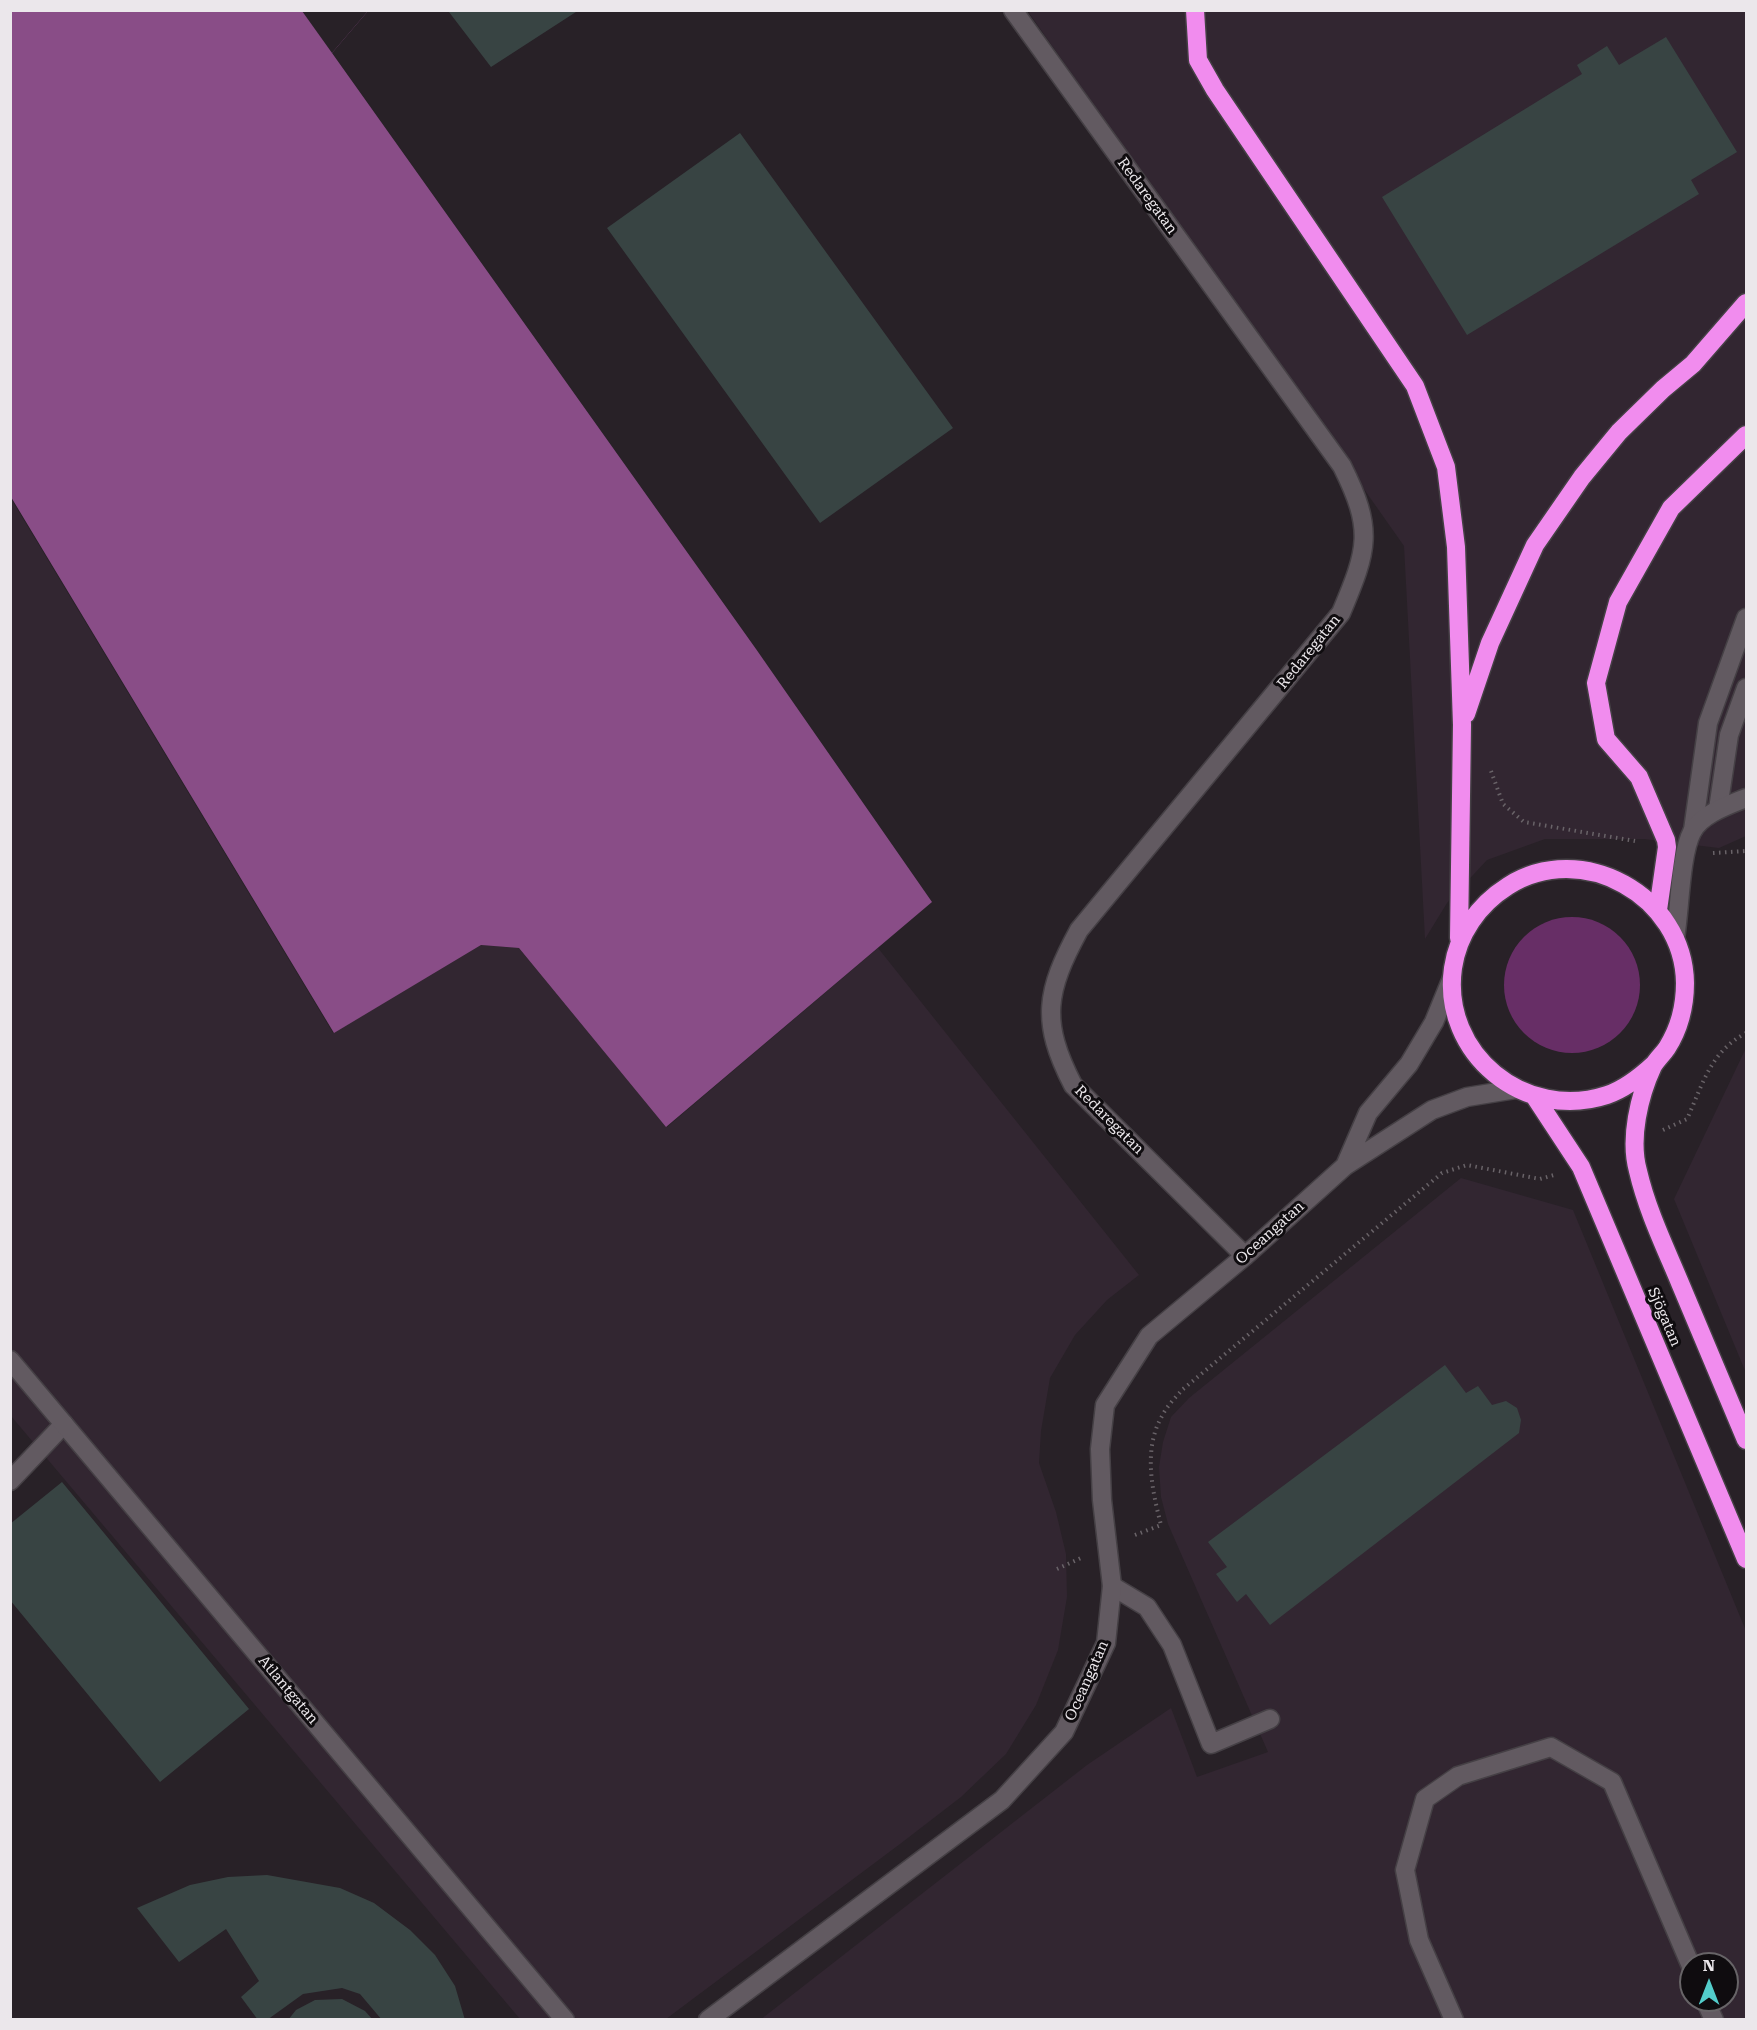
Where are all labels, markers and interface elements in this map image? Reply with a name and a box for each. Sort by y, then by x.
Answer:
street label: Redaregatan [1113,154,1181,238]
street label: Redaregatan [1274,611,1344,693]
street label: Redaregatan [1071,1082,1147,1158]
street label: Oceangatan [1232,1198,1308,1268]
street label: Sjögatan [1643,1285,1685,1349]
street label: Oceangatan [1061,1638,1113,1724]
street label: Atlantgatan [254,1652,322,1728]
north arrow [1679,1952,1739,2012]
text: N [1703,1956,1715,1975]

